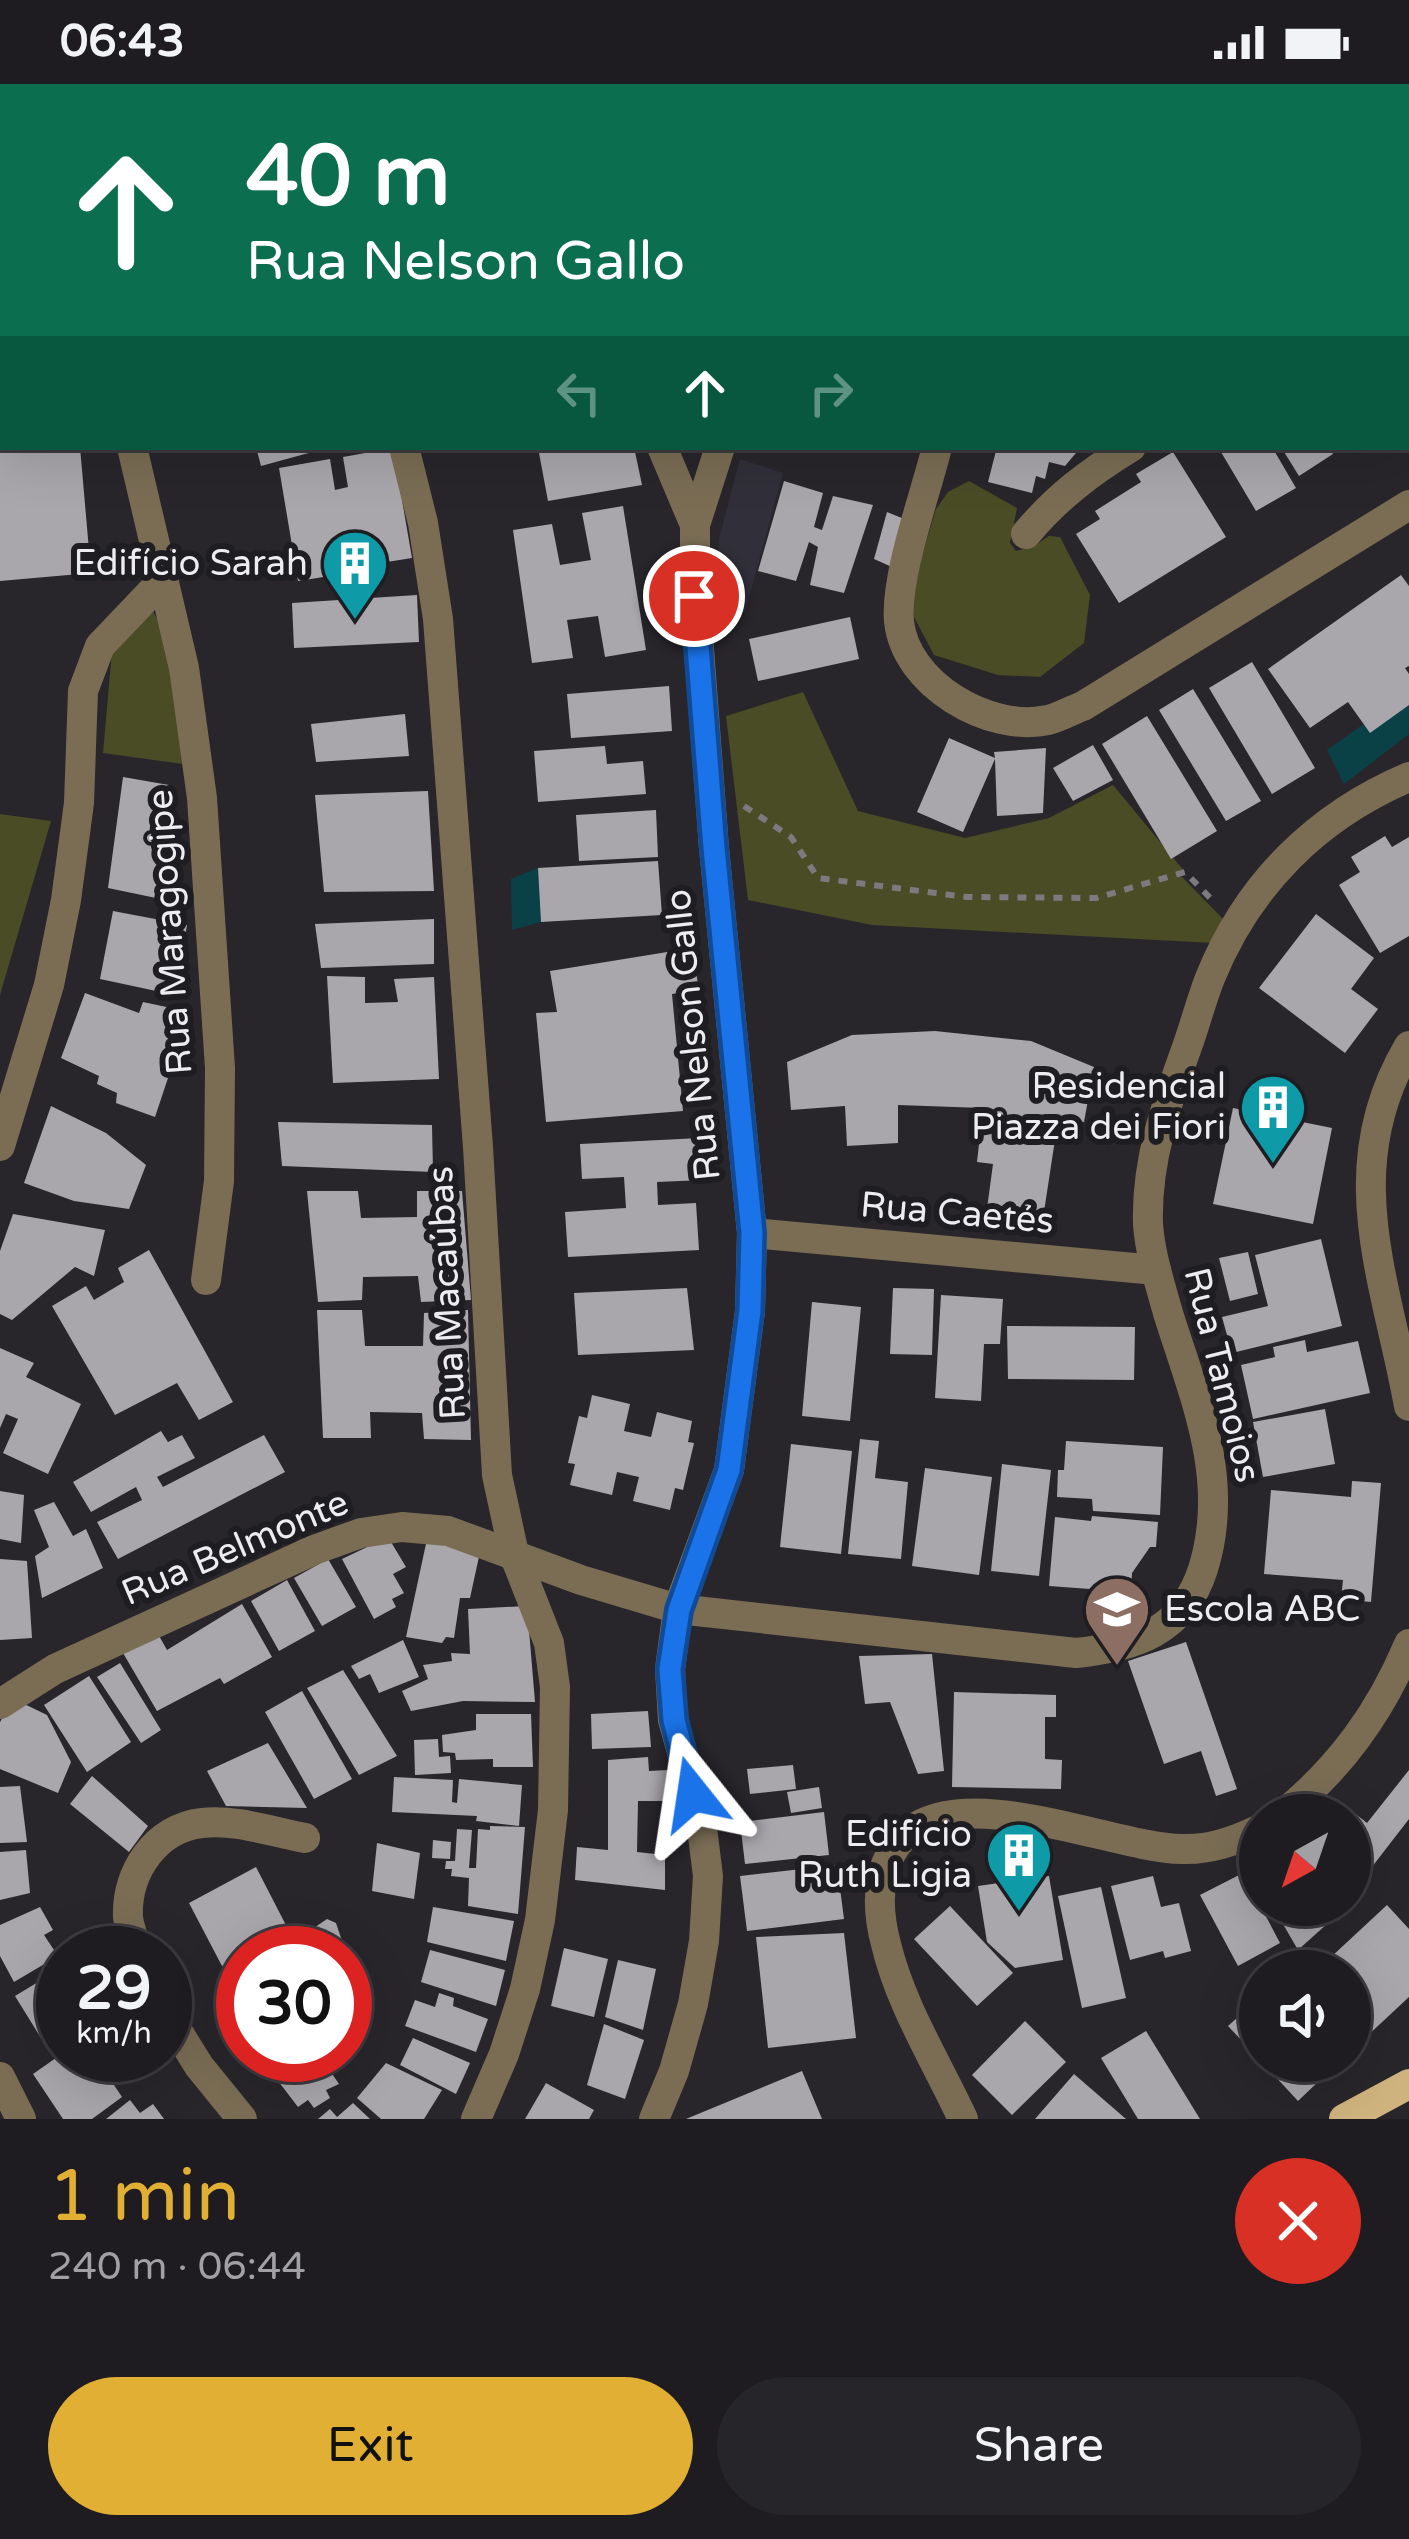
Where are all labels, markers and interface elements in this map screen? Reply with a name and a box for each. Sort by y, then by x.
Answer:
text: 06:43 [60,15,185,69]
text: 40 m [246,127,450,228]
icon: ahead [48,132,204,288]
text: Rua Nelson Gallo [246,229,685,294]
icon: left [546,360,612,426]
icon: ahead [672,360,738,426]
icon: right [798,360,864,426]
building icon: Edifício Sarah [320,528,390,622]
place label: Edifício Sarah [73,542,308,585]
pin [643,545,745,647]
icon: arrive [661,563,727,629]
street label: Rua Maragogipe [139,788,201,1076]
street label: Rua Nelson Gallo [656,887,730,1183]
place label: Residencial Piazza dei Fiori [971,1065,1226,1149]
building icon: Residencial Piazza dei Fiori [1238,1072,1308,1166]
street label: Rua Macaúbas [419,1165,475,1421]
street label: Rua Caetés [859,1183,1055,1243]
street label: Rua Tamoios [1175,1263,1269,1487]
street label: Rua Belmonte [115,1481,355,1615]
school or university icon: Escola ABC [1082,1574,1152,1668]
place label: Escola ABC [1164,1588,1360,1631]
position arrow [630,1731,756,1857]
north arrow [1239,1794,1371,1926]
map controls [1239,1794,1371,2082]
place label: Edifício Ruth Ligia [798,1813,972,1897]
building icon: Edifício Ruth Ligia [984,1820,1054,1914]
speed limit sign: 30 [216,1926,372,2082]
button: sound [1239,1950,1371,2082]
text: 29 [76,1953,152,2025]
text: km/h [76,2015,152,2052]
text: 1 min [48,2154,240,2241]
button: close [1235,2158,1361,2284]
text: 240 m · 06:44 [48,2243,306,2290]
button: Exit [48,2377,693,2515]
button: Share [717,2377,1361,2515]

